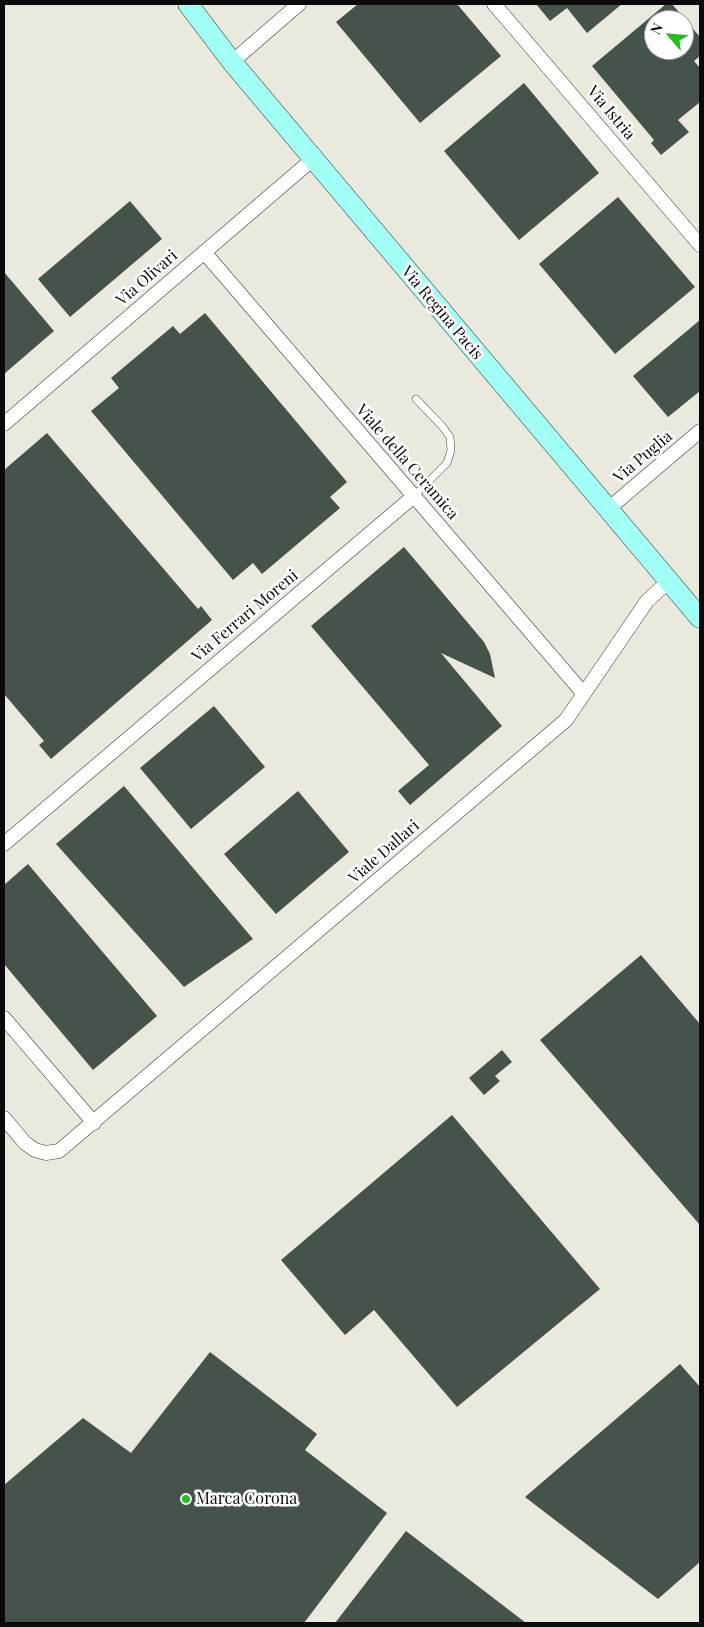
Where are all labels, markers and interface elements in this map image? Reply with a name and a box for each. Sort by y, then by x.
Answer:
north arrow [644,10,694,60]
text: N [645,20,667,37]
street label: Via Istria [583,82,639,144]
street label: Via Olivari [112,246,182,310]
street label: Via Regina Pacis [397,262,487,364]
street label: Viale della Ceramica [352,401,462,523]
street label: Via Puglia [610,427,676,487]
street label: Via Ferrari Moreni [188,566,302,666]
street label: Viale Dallari [345,816,423,888]
place label: Marca Corona [196,1489,297,1509]
marker: Marca Corona [180,1493,192,1505]

